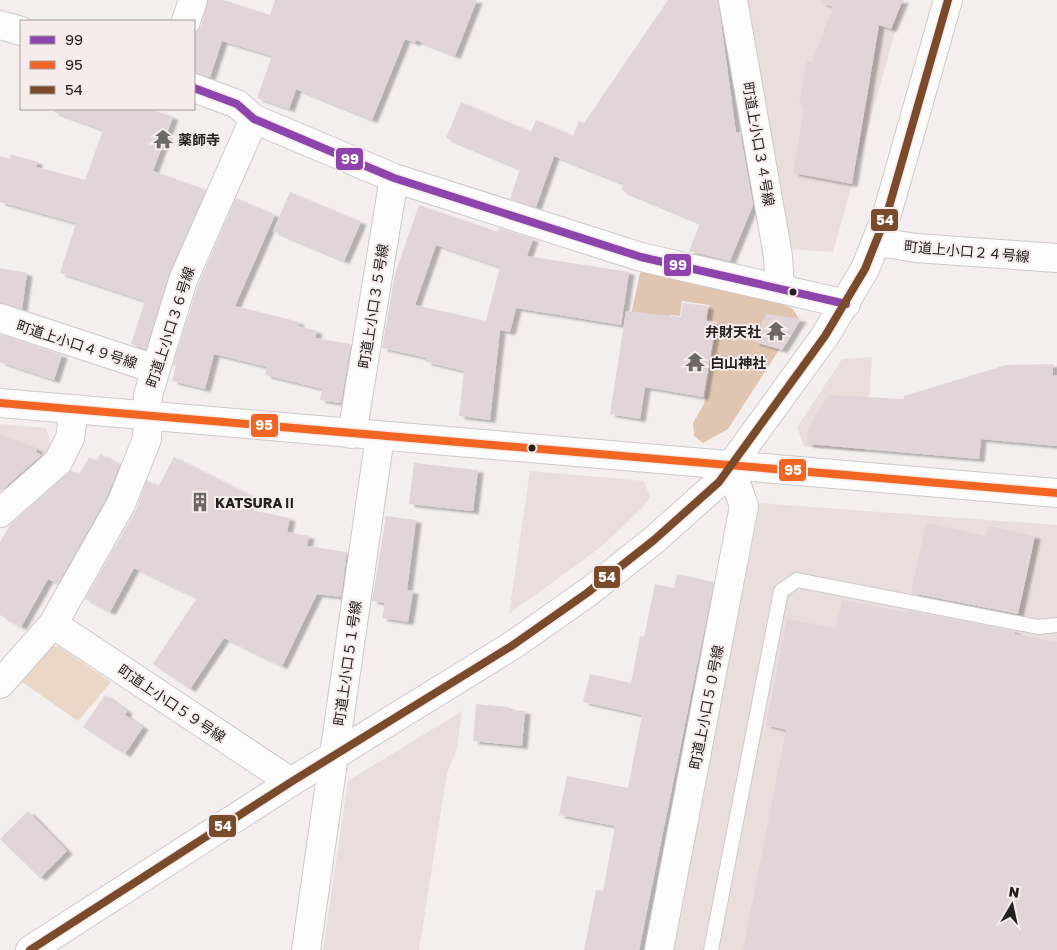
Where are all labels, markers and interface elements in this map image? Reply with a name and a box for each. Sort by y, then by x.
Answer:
legend [20,20,195,110]
text: 99 [65,30,83,48]
text: 95 [65,55,83,73]
text: 54 [65,80,83,98]
street label: 町道上小口３４号線 [740,80,778,208]
temple icon: 薬師寺 [152,128,174,150]
place label: 薬師寺 [178,131,220,148]
line badge: 99 [335,147,364,171]
text: 99 [341,150,359,167]
line badge: 54 [870,208,899,232]
text: 54 [876,211,894,228]
street label: 町道上小口２４号線 [903,237,1031,265]
street label: 町道上小口３５号線 [355,242,391,370]
line badge: 99 [663,253,692,277]
text: 99 [669,256,687,273]
street label: 町道上小口３６号線 [142,264,198,390]
unlabelled marker [788,287,798,297]
street label: 町道上小口４９号線 [14,316,140,372]
temple icon: 弁財天社 [765,320,787,342]
place label: 弁財天社 [705,323,761,340]
temple icon: 白山神社 [684,351,706,373]
place label: 白山神社 [710,354,766,371]
line badge: 95 [250,413,279,438]
text: 95 [255,416,273,433]
unlabelled marker [527,443,537,453]
line badge: 95 [778,458,807,482]
text: 95 [784,461,802,478]
building icon: KATSURAⅡ [189,491,211,513]
place label: KATSURAⅡ [215,494,297,511]
line badge: 54 [593,565,621,589]
text: 54 [598,568,616,585]
street label: 町道上小口５１号線 [330,599,364,727]
street label: 町道上小口５０号線 [686,644,726,770]
street label: 町道上小口５９号線 [115,661,229,745]
line badge: 54 [208,814,237,838]
text: 54 [214,817,232,834]
north arrow [987,880,1037,930]
text: N [1008,882,1021,901]

